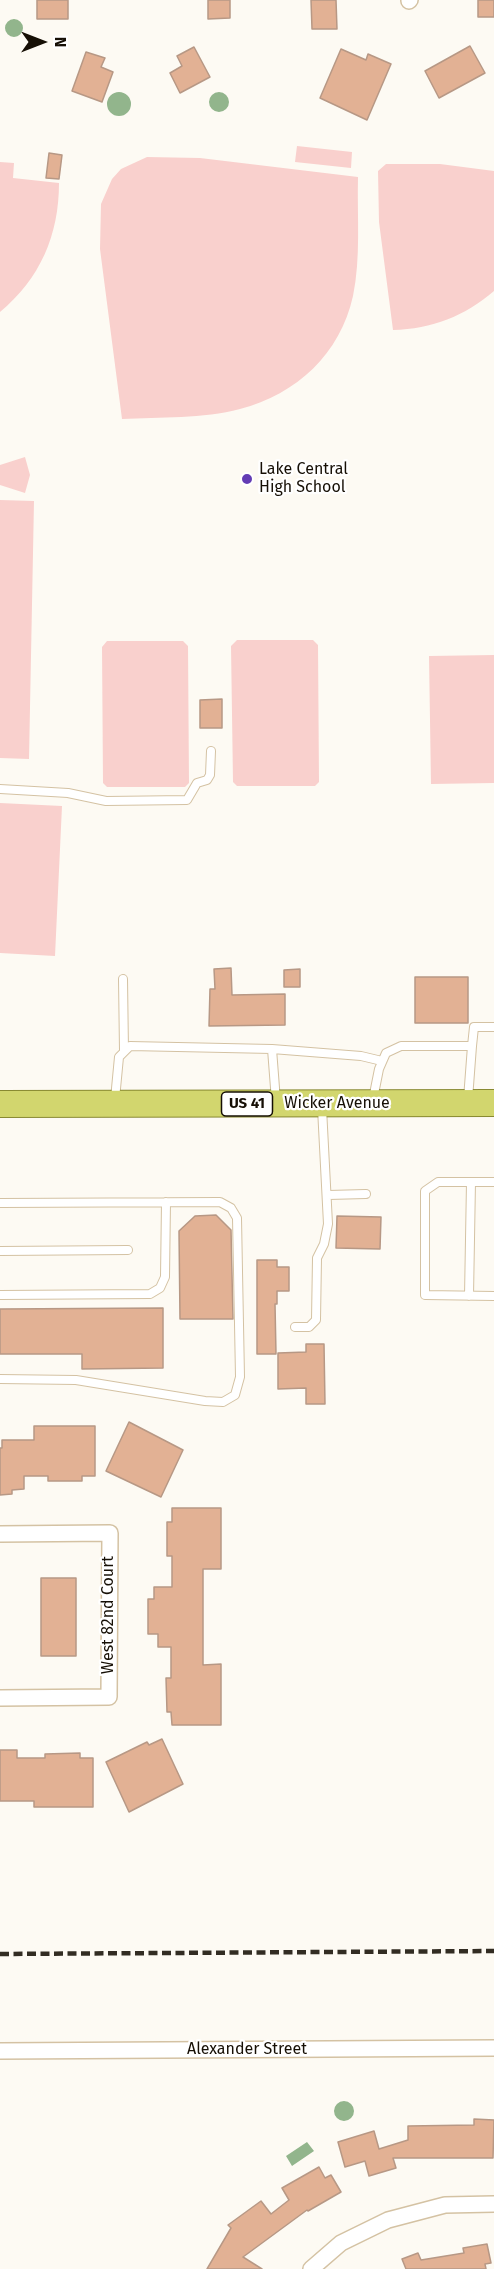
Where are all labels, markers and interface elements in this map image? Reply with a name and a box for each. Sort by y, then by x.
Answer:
north arrow [12,12,72,72]
text: N [51,37,70,47]
place label: Lake Central High School [259,460,348,498]
marker: Lake Central High School [240,472,254,486]
road number: US 41 [222,1092,272,1116]
street label: Wicker Avenue [284,1094,390,1114]
street label: West 82nd Court [99,1556,119,1674]
street label: Alexander Street [187,2040,307,2060]

